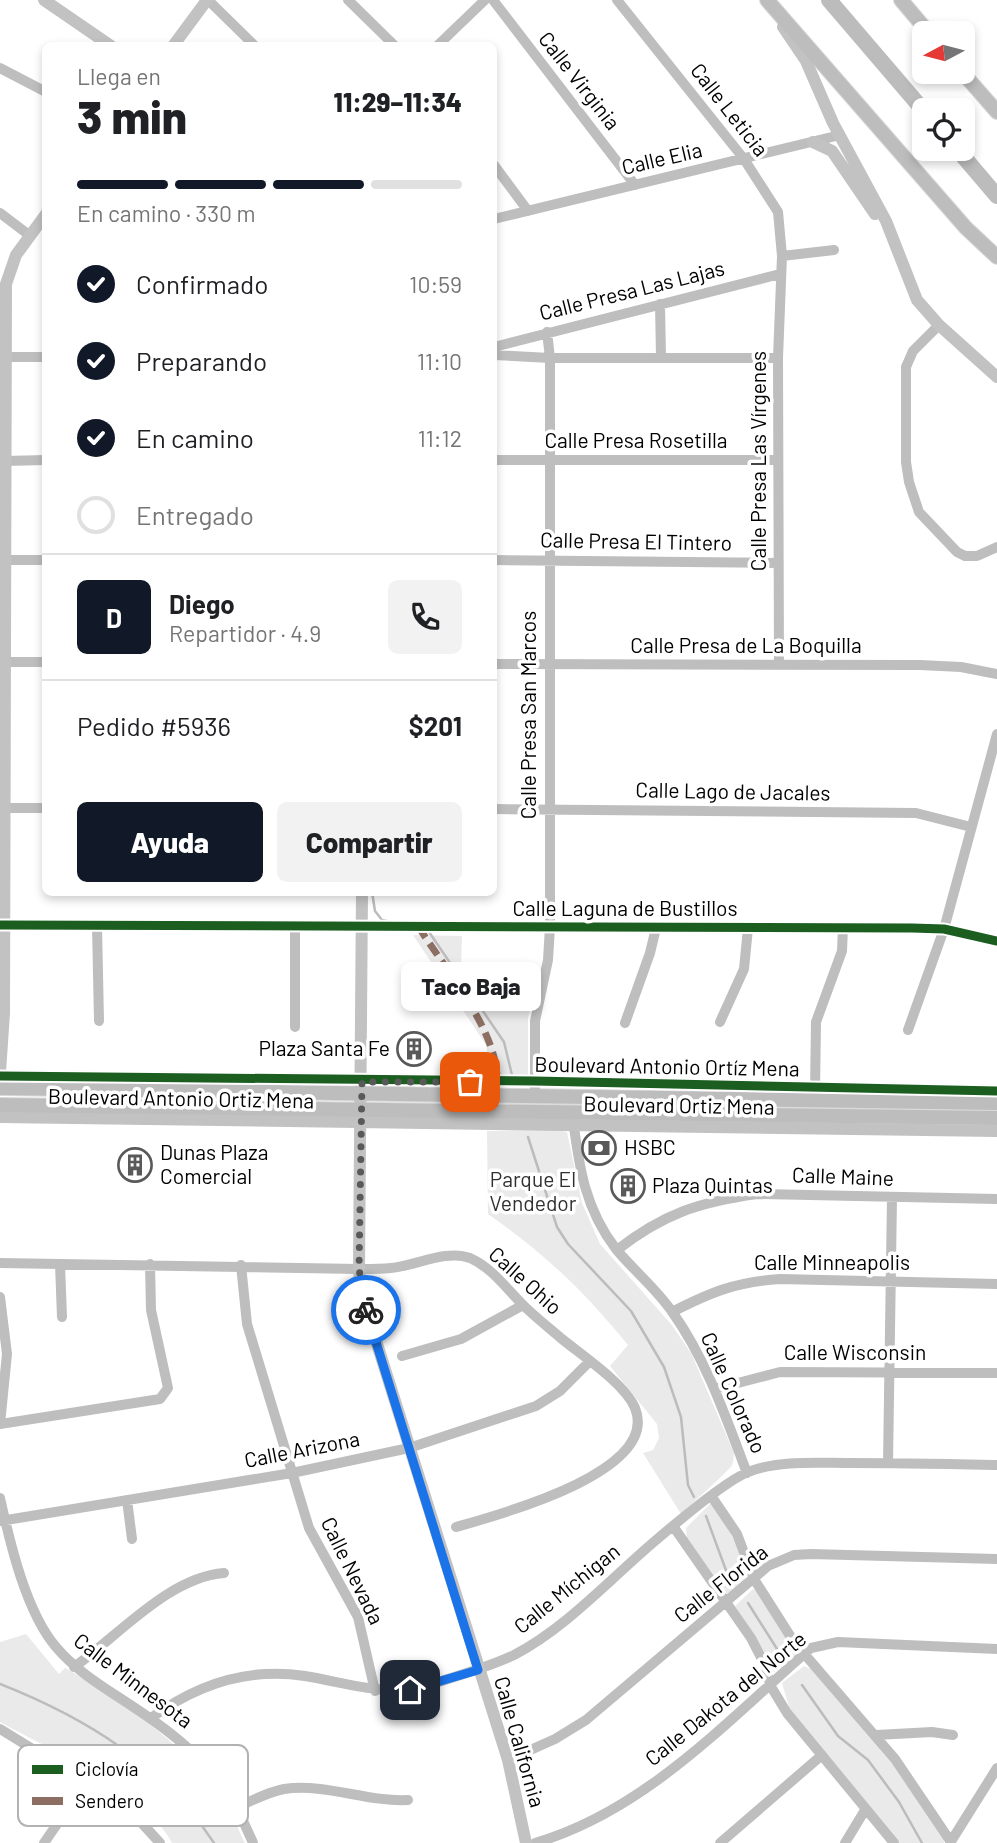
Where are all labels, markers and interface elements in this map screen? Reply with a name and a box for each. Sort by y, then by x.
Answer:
north arrow [912,21,975,84]
map controls [912,21,975,161]
street label: Calle Virginia [534,26,626,134]
street label: Calle Leticia [686,57,774,161]
text: Llega en [77,62,161,90]
text: 11:29–11:34 [333,86,462,117]
text: 3 min [77,88,187,143]
button: locate [912,98,975,161]
street label: Calle Elia [619,136,704,179]
text: En camino · 330 m [77,199,256,227]
street label: Calle Presa Las Lajas [536,254,727,325]
icon: check [77,265,115,303]
text: Confirmado [136,268,268,299]
text: 10:59 [409,270,462,298]
icon: check [77,342,115,380]
text: Preparando [136,345,267,376]
text: 11:10 [417,347,462,375]
street label: Calle Presa Las Vírgenes [745,351,770,571]
icon: check [77,419,115,457]
text: En camino [136,422,254,453]
text: 11:12 [418,424,462,452]
street label: Calle Presa Rosetilla [544,427,728,452]
text: Entregado [136,499,254,530]
street label: Calle Presa El Tintero [540,526,732,555]
button: phone [388,580,462,654]
text: Diego [169,588,235,619]
text: D [106,602,122,633]
street label: Calle Presa San Marcos [515,611,540,819]
text: Repartidor · 4.9 [169,619,321,647]
street label: Calle Presa de La Boquilla [630,632,862,657]
text: Pedido #5936 [77,710,231,741]
text: $201 [409,710,462,741]
street label: Calle Lago de Jacales [635,776,831,805]
button: Ayuda [77,802,263,882]
button: Compartir [277,802,462,882]
street label: Calle Laguna de Bustillos [512,895,738,920]
callout: Taco Baja [400,963,540,1012]
text: Taco Baja [421,972,521,1000]
building icon: Plaza Santa Fe [395,1030,433,1068]
place label: Plaza Santa Fe [259,1035,390,1060]
street label: Boulevard Antonio Ortíz Mena [534,1051,800,1080]
pin [440,1052,500,1112]
icon: bag [451,1063,489,1101]
street label: Boulevard Antonio Ortiz Mena [48,1083,314,1112]
street label: Boulevard Ortiz Mena [583,1090,775,1119]
bank icon: HSBC [580,1129,618,1167]
place label: HSBC [624,1134,676,1159]
place label: Dunas Plaza Comercial [160,1139,268,1188]
building icon: Dunas Plaza Comercial [116,1146,154,1184]
street label: Calle Maine [792,1161,894,1190]
park label: Parque El Vendedor [490,1166,577,1215]
building icon: Plaza Quintas [609,1167,647,1205]
place label: Plaza Quintas [652,1172,773,1197]
street label: Calle Ohio [484,1241,568,1319]
street label: Calle Minneapolis [754,1249,910,1274]
courier [331,1275,401,1345]
icon: bike [347,1291,385,1329]
street label: Calle Colorado [696,1328,772,1457]
street label: Calle Wisconsin [784,1339,926,1364]
street label: Calle Arizona [242,1425,362,1472]
street label: Calle Nevada [317,1513,390,1628]
street label: Calle Míchigan [508,1538,624,1638]
street label: Calle Florida [668,1539,772,1627]
street label: Calle Dakota del Norte [640,1625,811,1770]
street label: Calle Minnesota [70,1627,198,1733]
pin [380,1660,440,1720]
icon: home [391,1671,429,1709]
street label: Calle California [490,1673,551,1810]
legend [18,1745,248,1826]
text: Ciclovía [75,1757,138,1780]
text: Sendero [75,1789,144,1812]

